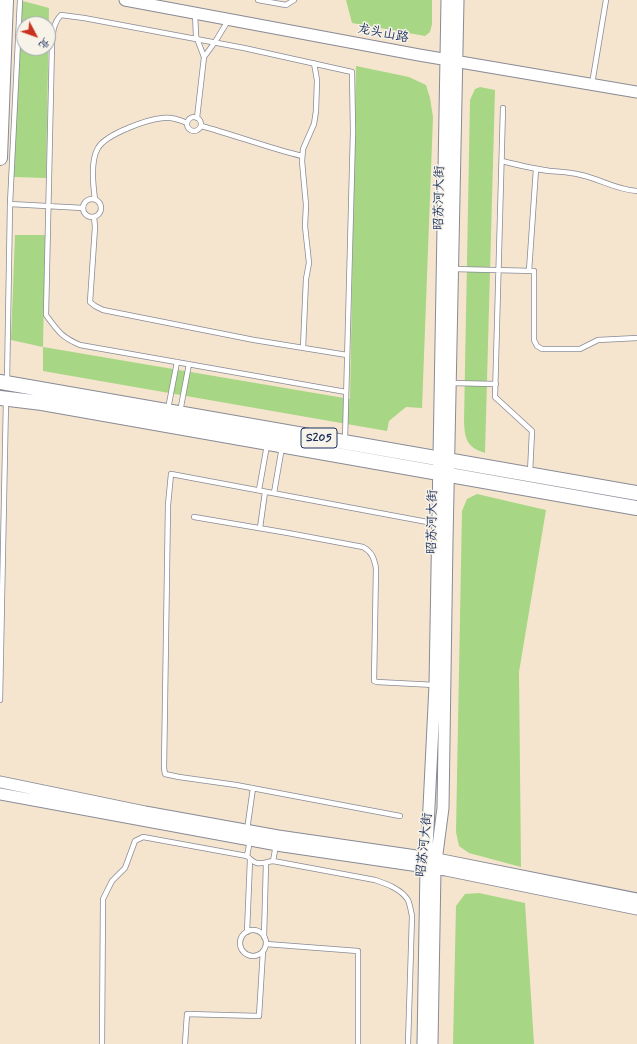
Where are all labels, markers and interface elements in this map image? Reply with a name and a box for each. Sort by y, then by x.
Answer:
north arrow [16,16,56,56]
street label: 龙头山路 [356,21,410,47]
text: 北 [35,34,53,52]
street label: 昭苏河大街 [432,165,448,231]
road number: S205 [301,428,337,448]
street label: 昭苏河大街 [425,489,441,555]
street label: 昭苏河大街 [414,812,436,878]

